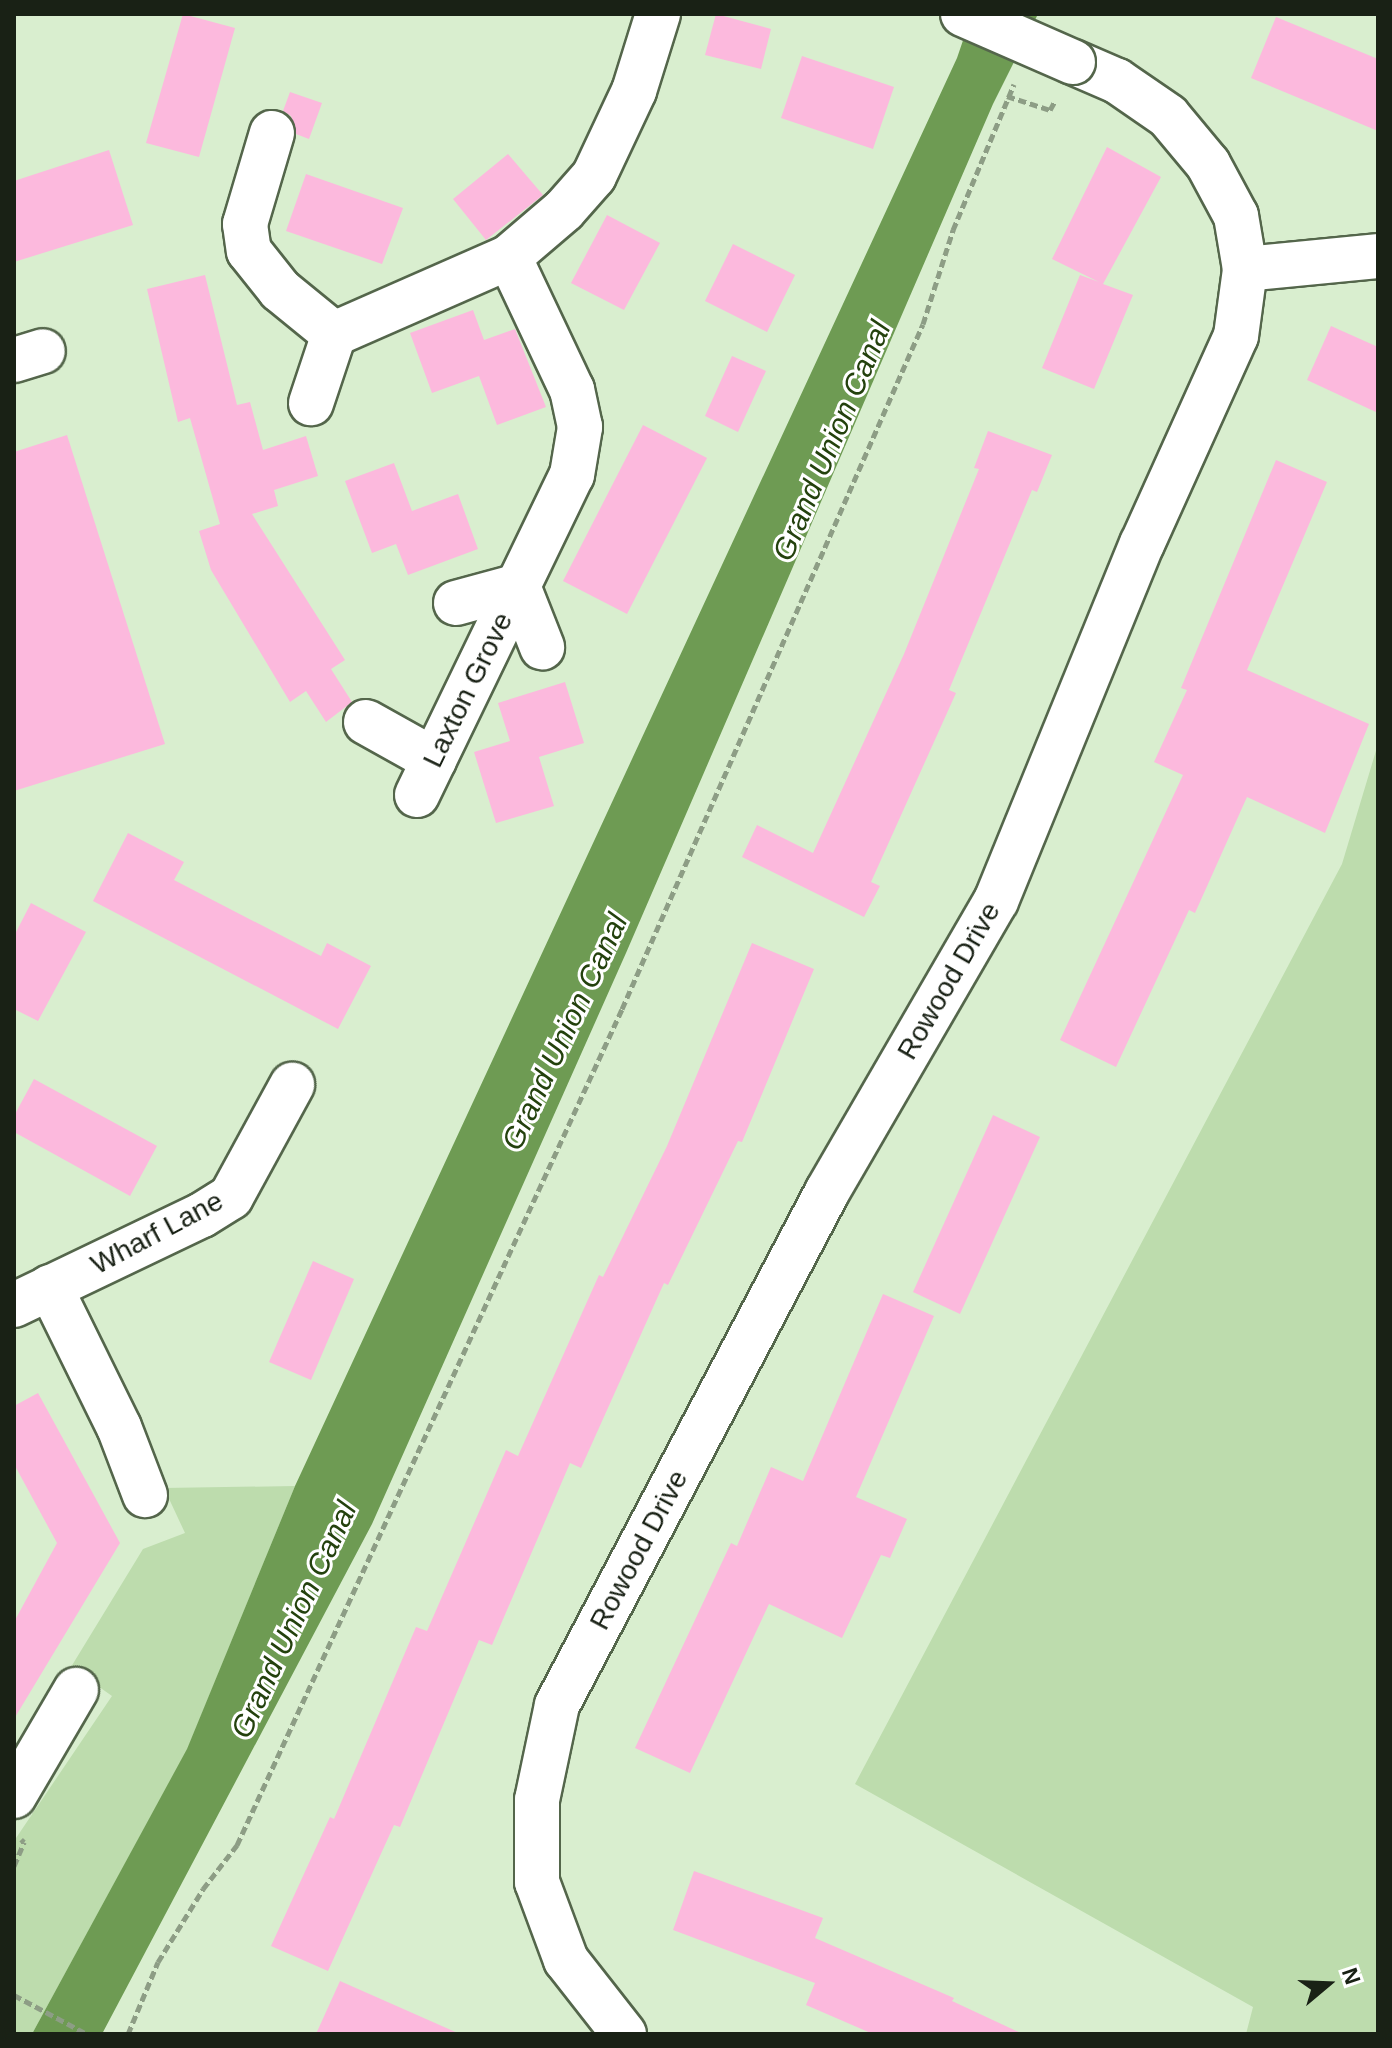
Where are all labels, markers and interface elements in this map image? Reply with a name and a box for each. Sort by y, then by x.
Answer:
water label: Grand Union Canal [765,316,899,566]
street label: Laxton Grove [416,607,520,773]
street label: Rowood Drive [890,896,1008,1066]
water label: Grand Union Canal [494,908,636,1156]
street label: Wharf Lane [85,1184,229,1282]
street label: Rowood Drive [583,1464,695,1636]
water label: Grand Union Canal [223,1496,365,1744]
north arrow [1288,1944,1368,2024]
text: N [1337,1964,1366,1988]

